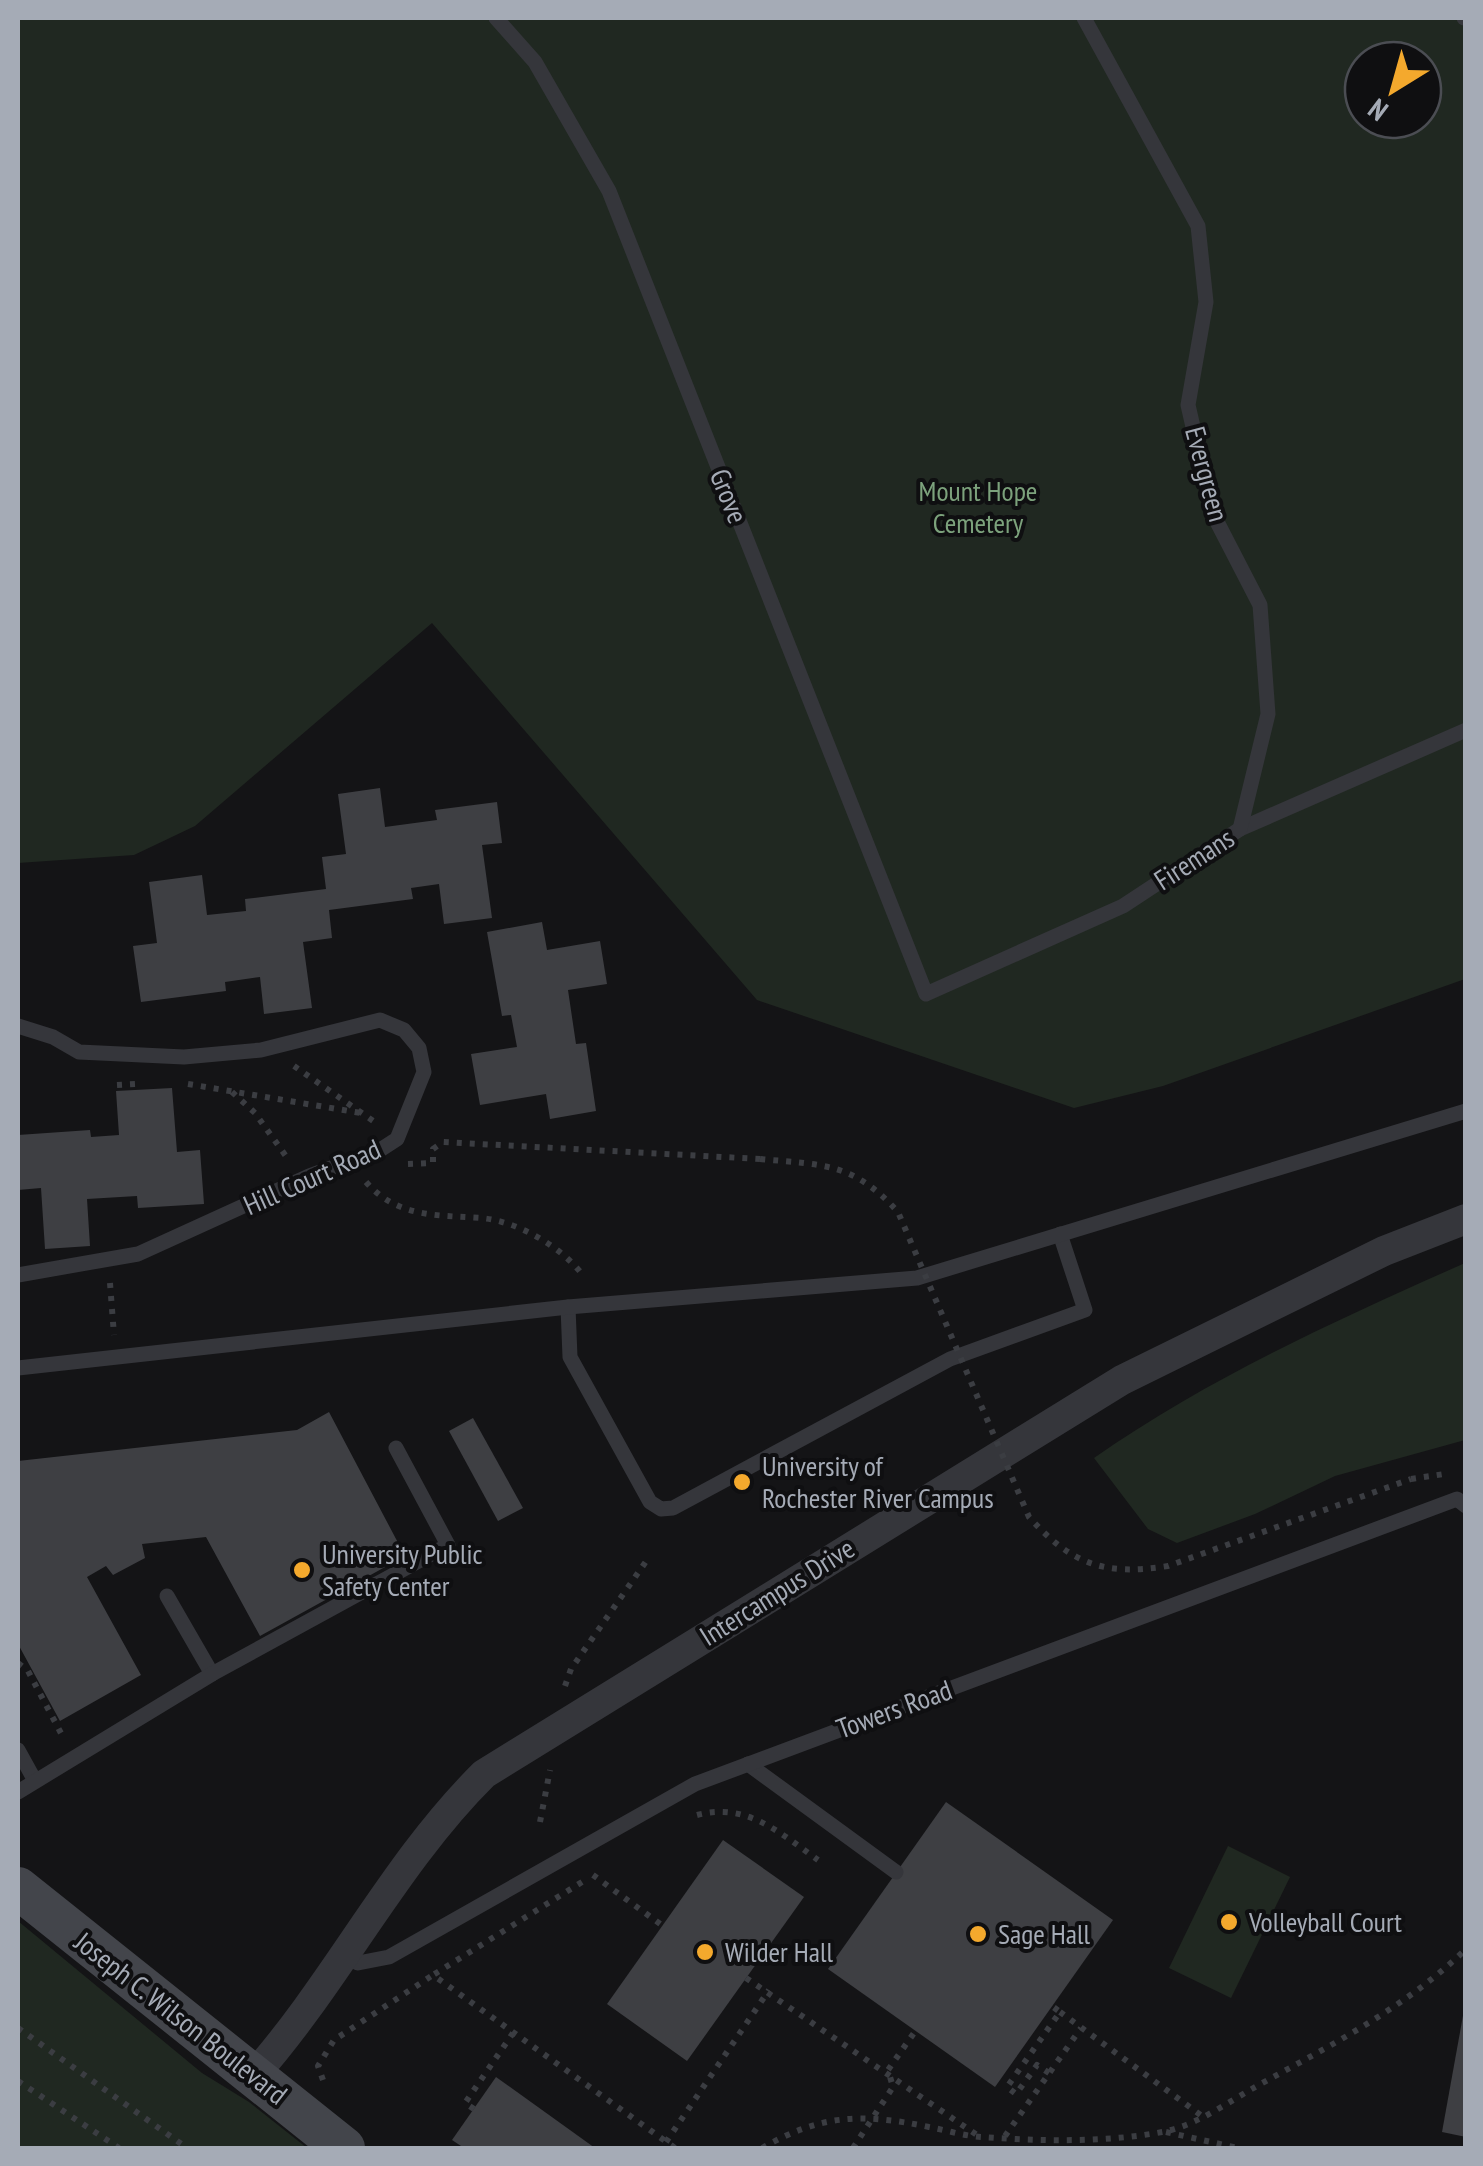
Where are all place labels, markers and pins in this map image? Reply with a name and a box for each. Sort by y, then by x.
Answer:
place label: University of Rochester River Campus [762,1447,994,1516]
marker: University of Rochester River Campus [731,1471,753,1493]
place label: University Public Safety Center [322,1535,483,1604]
marker: University Public Safety Center [291,1559,313,1581]
place label: Volleyball Court [1248,1903,1402,1940]
marker: Volleyball Court [1218,1911,1240,1933]
place label: Sage Hall [998,1915,1091,1952]
marker: Sage Hall [967,1923,989,1945]
place label: Wilder Hall [725,1933,833,1970]
marker: Wilder Hall [694,1941,716,1963]

